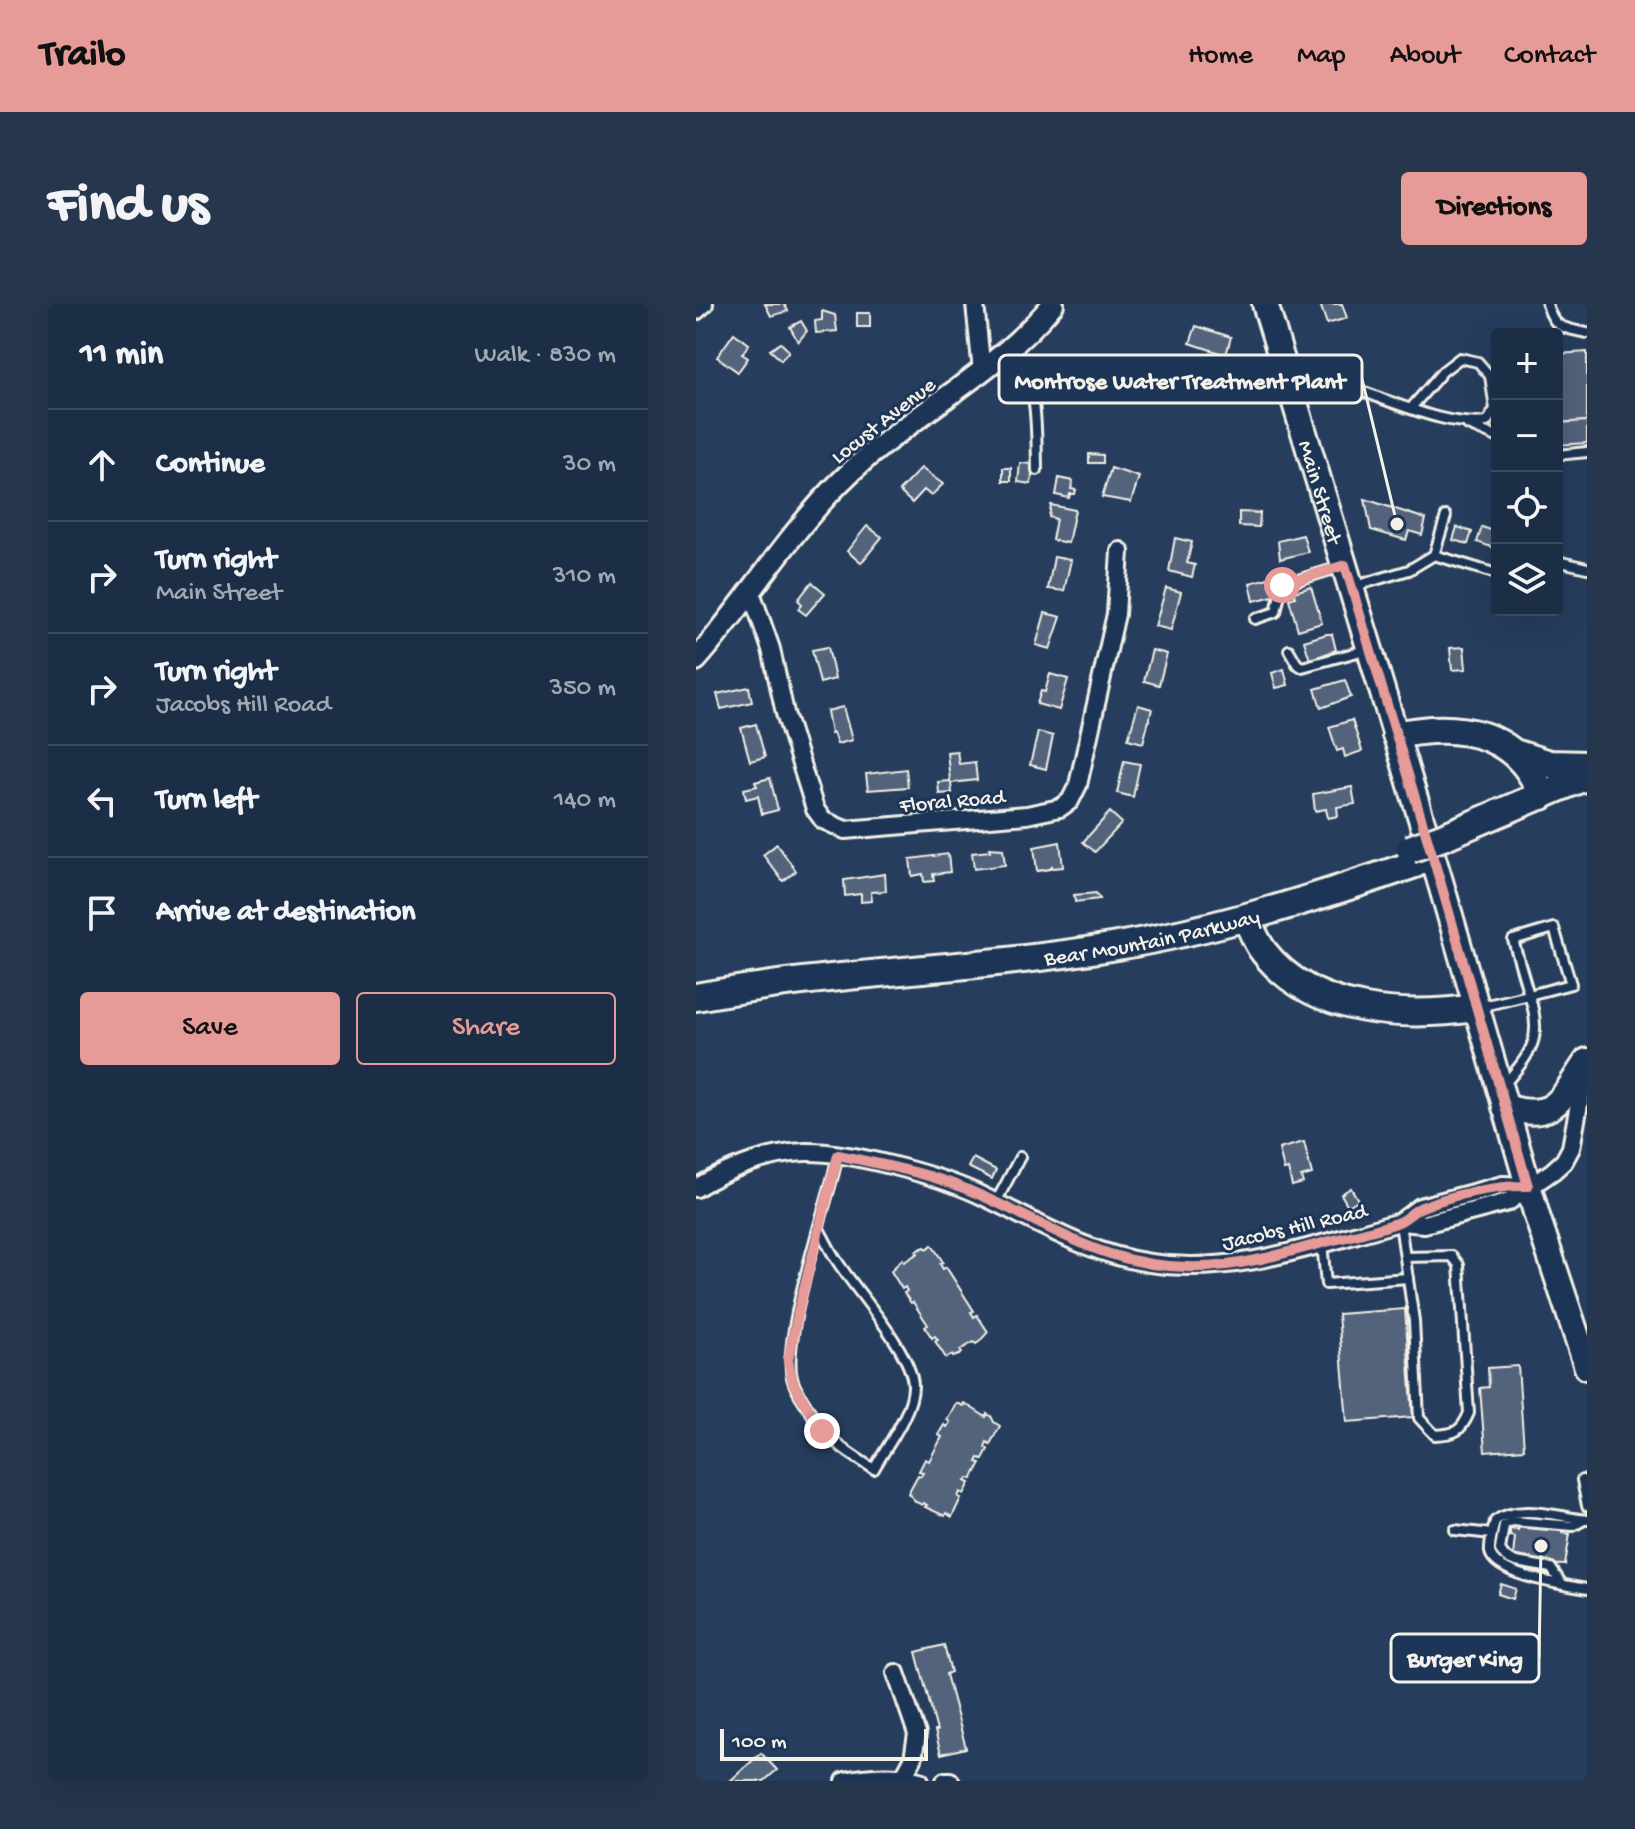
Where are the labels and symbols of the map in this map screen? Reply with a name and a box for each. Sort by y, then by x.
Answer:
callout: Montrose Water Treatment Plant [999,355,1362,403]
text: Montrose Water Treatment Plant [1015,369,1348,398]
street label: Locust Avenue [827,373,943,471]
street label: Main Street [1290,438,1347,549]
route start [1264,567,1300,603]
street label: Floral Road [898,785,1008,821]
street label: Bear Mountain Parkway [1042,905,1263,974]
street label: Jacobs Hill Road [1220,1199,1372,1258]
route end [804,1413,840,1449]
callout: Burger King [1391,1634,1539,1682]
text: Burger King [1406,1647,1523,1676]
scale bar [720,1725,928,1761]

